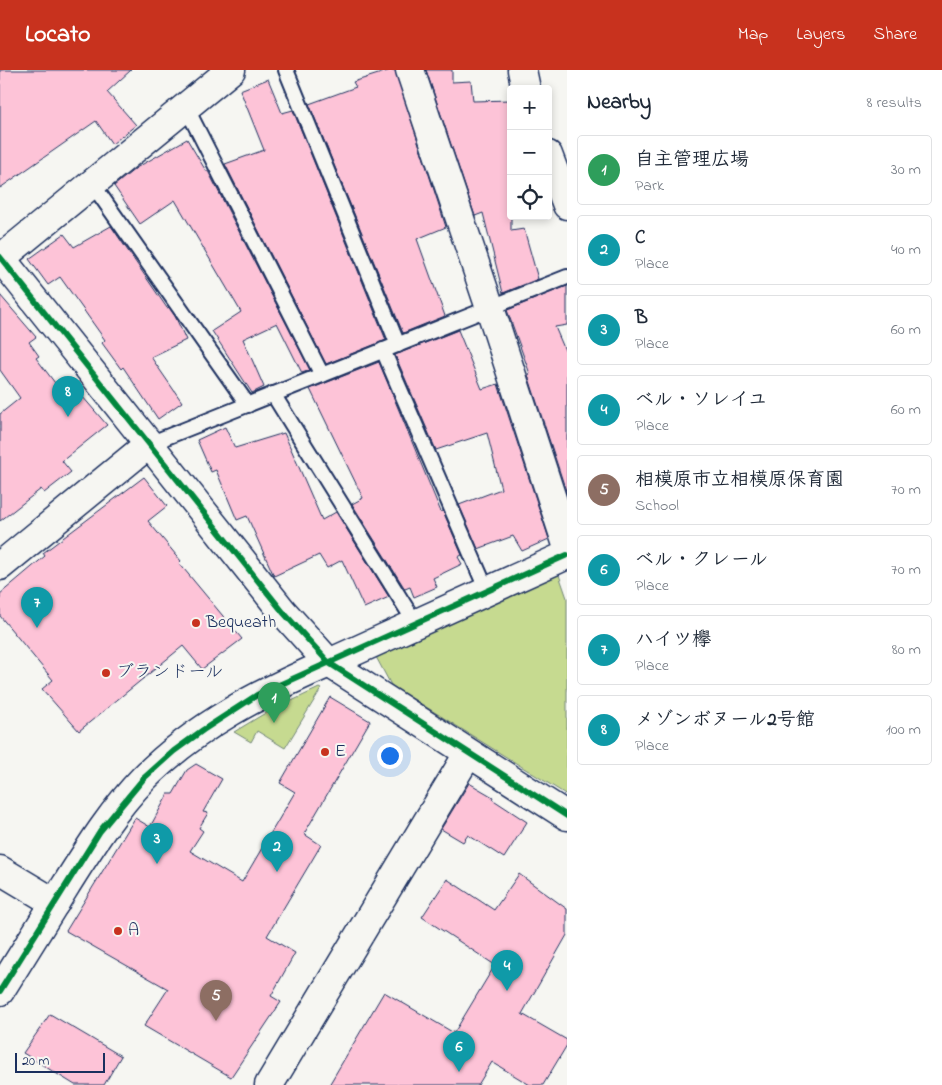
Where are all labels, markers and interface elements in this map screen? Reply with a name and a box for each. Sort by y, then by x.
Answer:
text: Locato [25,18,91,53]
text: Map [738,22,768,48]
text: Layers [796,22,846,48]
text: Share [874,22,917,48]
map controls [507,85,552,220]
button: + [507,85,552,130]
text: Nearby [587,88,651,118]
text: 8 results [866,91,922,115]
button: − [507,130,552,175]
text: 自主管理広場 [635,147,749,174]
text: 1 [601,158,607,182]
text: 30 m [891,158,921,182]
text: Park [635,174,664,198]
button: locate [507,175,552,220]
text: C [635,225,645,252]
text: 2 [600,238,608,262]
text: 40 m [891,238,921,262]
text: Place [635,252,669,276]
text: B [635,305,648,332]
text: 3 [601,318,607,342]
text: 60 m [891,318,921,342]
text: Place [635,332,669,356]
pin: 8 [52,376,84,417]
text: ベル・ソレイユ [635,387,767,414]
text: 4 [601,398,607,422]
text: 60 m [891,398,921,422]
text: Place [635,414,669,438]
text: 相模原市立相模原保育園 [635,467,844,494]
text: 5 [599,478,609,502]
text: 70 m [891,478,921,502]
text: School [635,494,679,518]
text: ベル・クレール [635,547,768,574]
text: 6 [600,558,608,582]
text: 70 m [891,558,921,582]
text: Place [635,574,669,598]
pin: 7 [21,587,53,628]
place label: Bequeath [205,610,276,636]
marker: Bequeath [190,617,202,629]
text: ハイツ欅 [635,627,711,654]
text: 7 [601,638,607,662]
text: 80 m [892,638,921,662]
text: Place [635,654,669,678]
place label: ブランドール [116,660,223,686]
marker: ブランドール [100,667,112,679]
pin: 1 [258,682,290,723]
text: メゾンボヌール2号館 [635,707,815,734]
text: 8 [601,718,607,742]
text: 100 m [886,718,921,742]
text: Place [635,734,669,758]
place label: E [335,739,346,765]
your location [377,743,403,769]
marker: E [319,746,331,758]
pin: 3 [141,823,173,864]
pin: 2 [261,831,293,872]
place label: A [128,918,139,944]
marker: A [112,925,124,937]
pin: 4 [491,950,523,991]
pin: 5 [200,980,232,1021]
pin: 6 [443,1031,475,1072]
scale bar [15,1050,105,1073]
text: 20 m [22,1051,49,1072]

